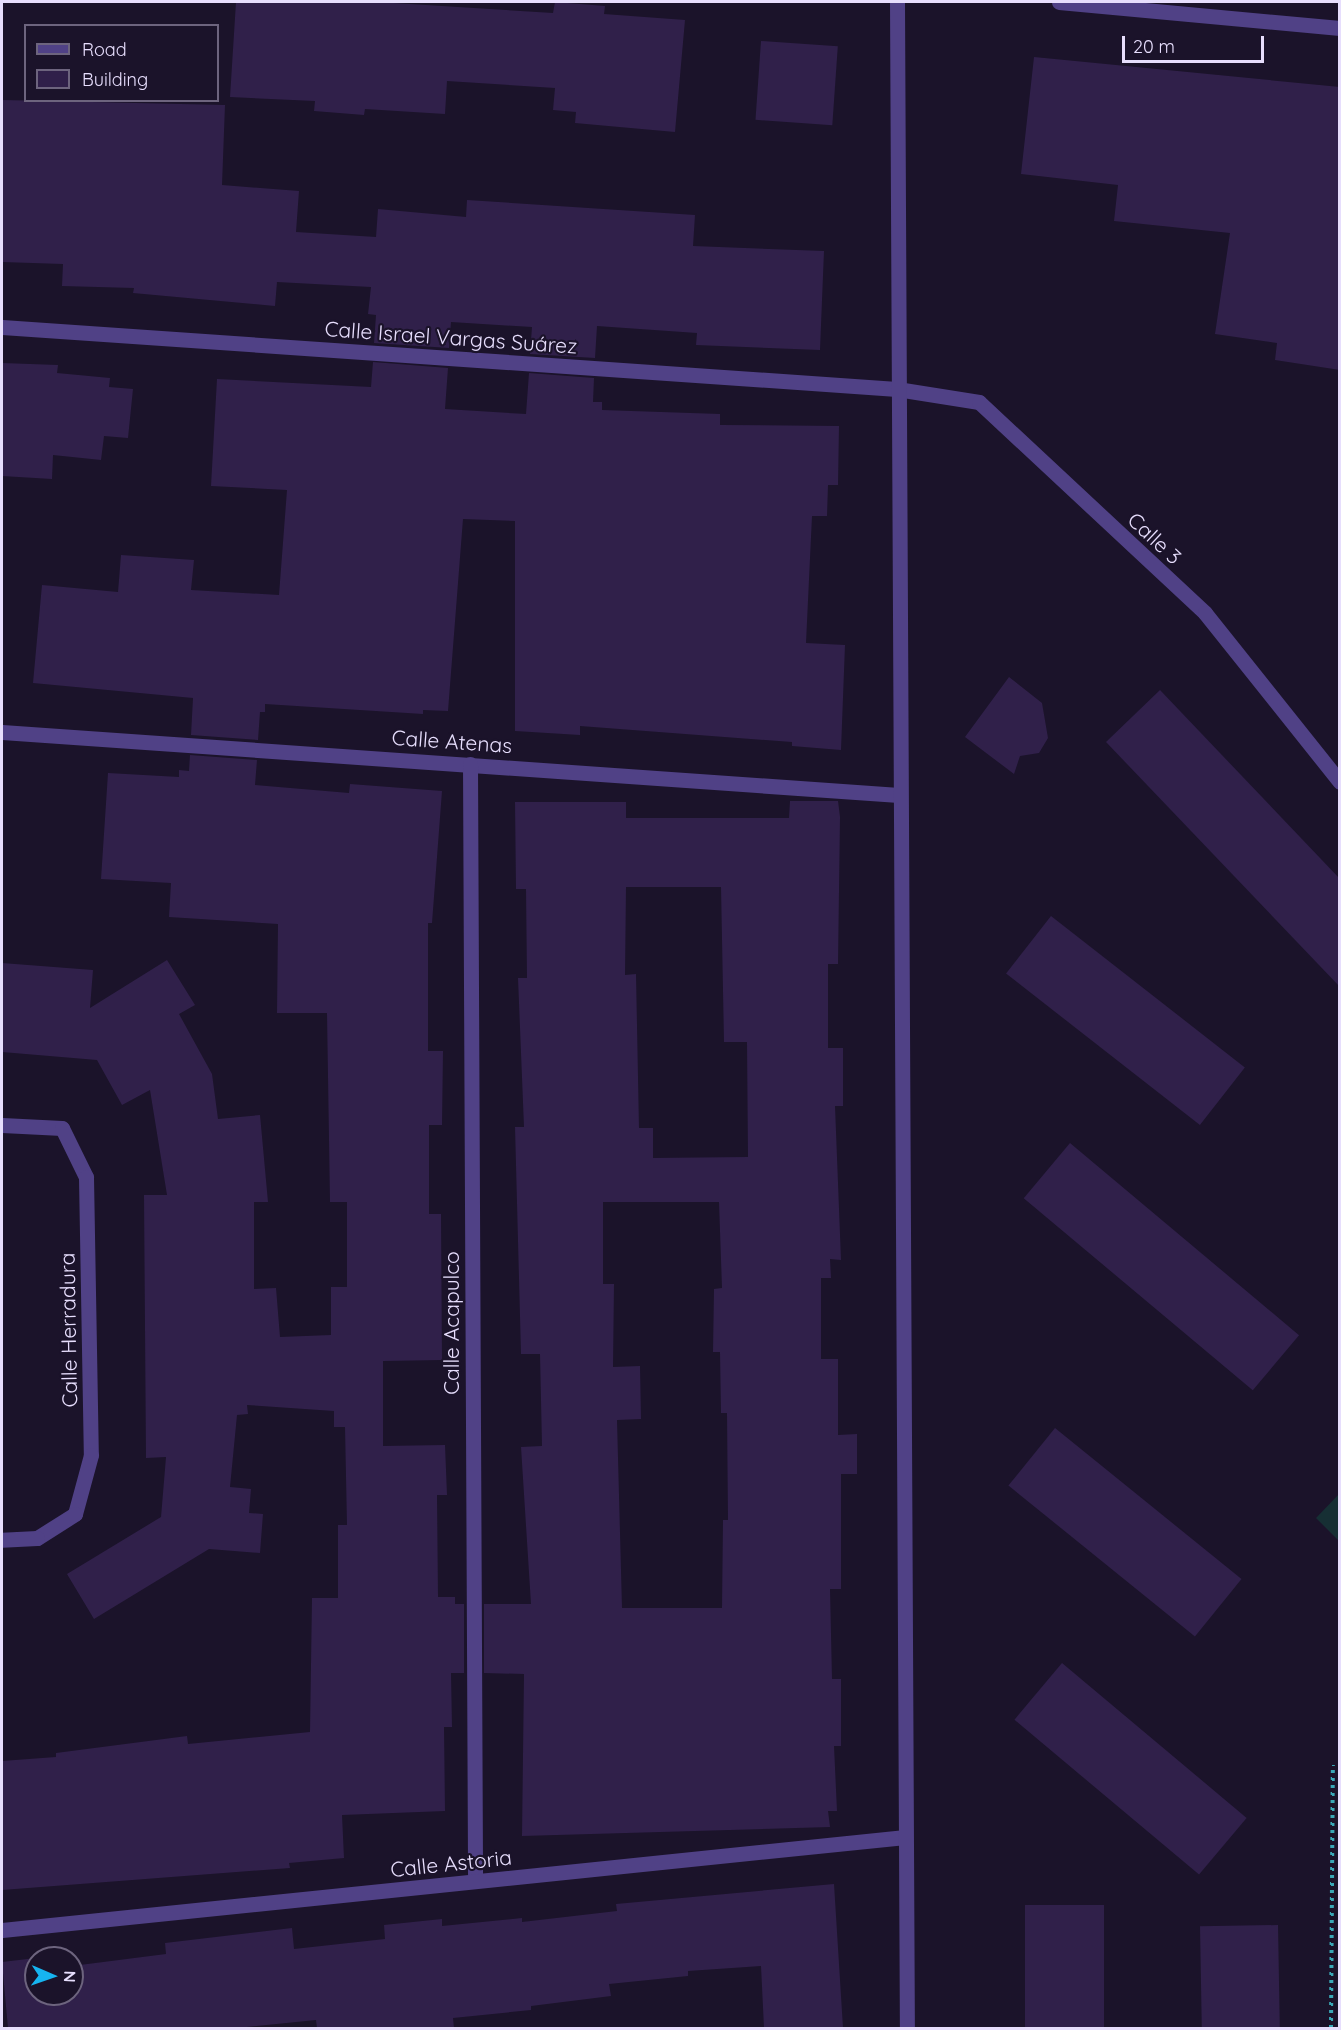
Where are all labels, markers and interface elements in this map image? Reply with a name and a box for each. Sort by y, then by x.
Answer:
legend [24,24,219,102]
scale bar [1125,24,1268,62]
text: 20 m [1133,35,1175,58]
text: Road [82,38,127,61]
text: Building [82,68,148,91]
street label: Calle Israel Vargas Suárez [324,316,578,358]
street label: Calle 3 [1123,507,1187,569]
street label: Calle Atenas [391,724,513,758]
street label: Calle Acapulco [438,1251,464,1395]
street label: Calle Herradura [54,1252,82,1408]
street label: Calle Astoria [389,1844,513,1882]
north arrow [24,1946,84,2006]
text: N [60,1970,80,1983]

